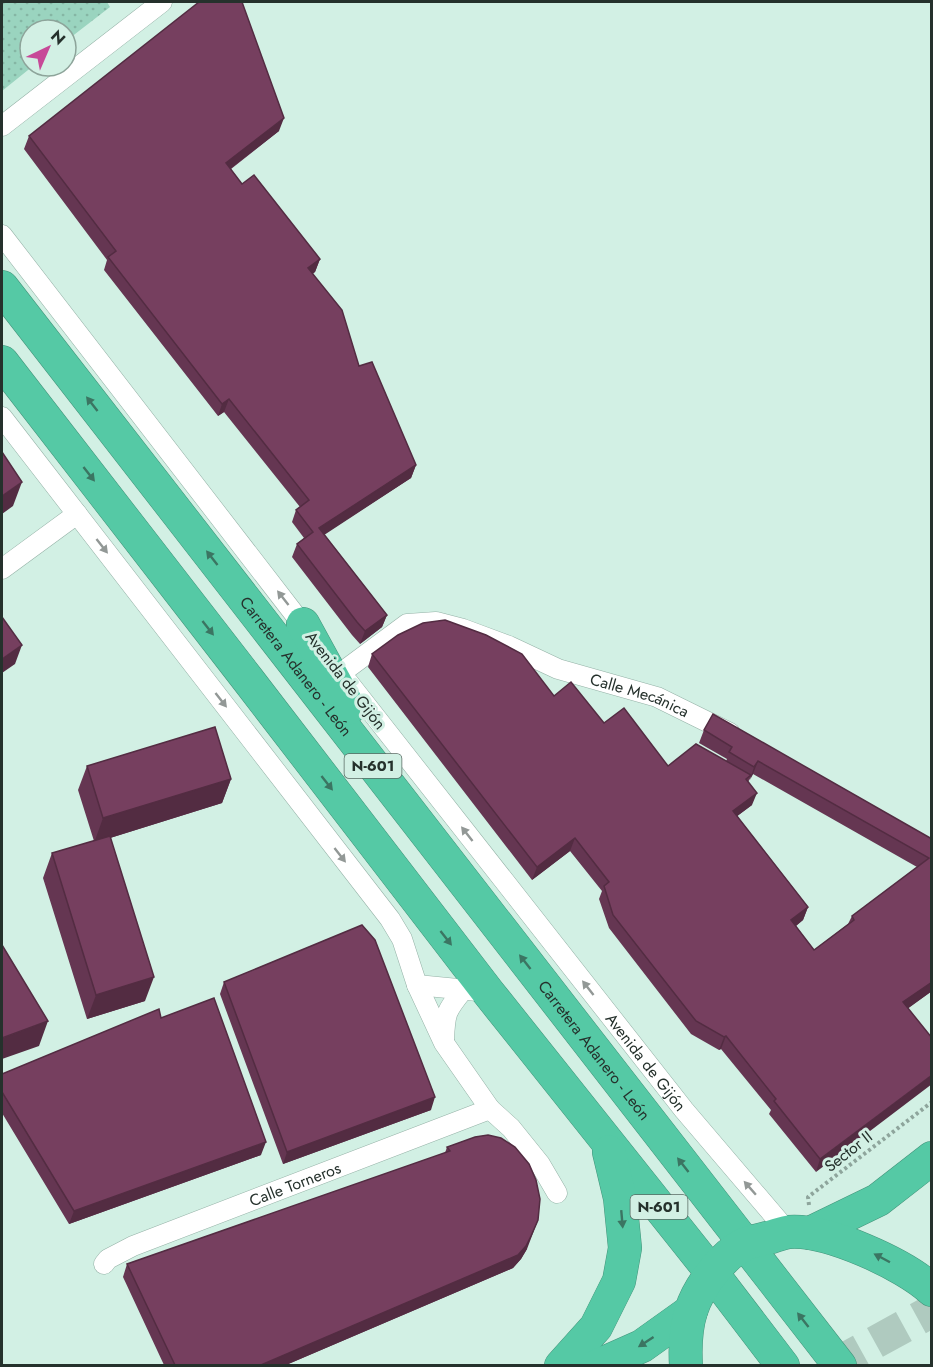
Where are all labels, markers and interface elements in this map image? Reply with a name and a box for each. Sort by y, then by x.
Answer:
north arrow [18,18,78,78]
text: N [46,25,71,50]
one-way arrow [87,397,99,412]
one-way arrow [82,467,94,482]
one-way arrow [96,538,109,554]
one-way arrow [207,551,219,566]
one-way arrow [276,590,289,606]
street label: Carretera Adanero - León [234,592,358,741]
one-way arrow [202,621,214,636]
street label: Avenida de Gijón [300,626,391,734]
street label: Calle Mecánica [587,668,693,723]
one-way arrow [215,693,227,708]
road number: N-601 [344,754,401,778]
one-way arrow [321,775,334,791]
one-way arrow [462,827,474,842]
one-way arrow [334,847,346,862]
one-way arrow [440,930,452,945]
one-way arrow [519,954,531,969]
street label: Carretera Adanero - León [532,975,656,1125]
one-way arrow [581,980,594,996]
street label: Avenida de Gijón [600,1008,692,1116]
street label: Sector II [819,1125,877,1178]
street label: Calle Torneros [246,1156,344,1212]
one-way arrow [677,1157,689,1173]
one-way arrow [744,1181,757,1196]
road number: N-601 [630,1195,688,1219]
one-way arrow [617,1210,627,1229]
one-way arrow [873,1254,891,1264]
one-way arrow [798,1312,810,1327]
one-way arrow [639,1336,655,1348]

